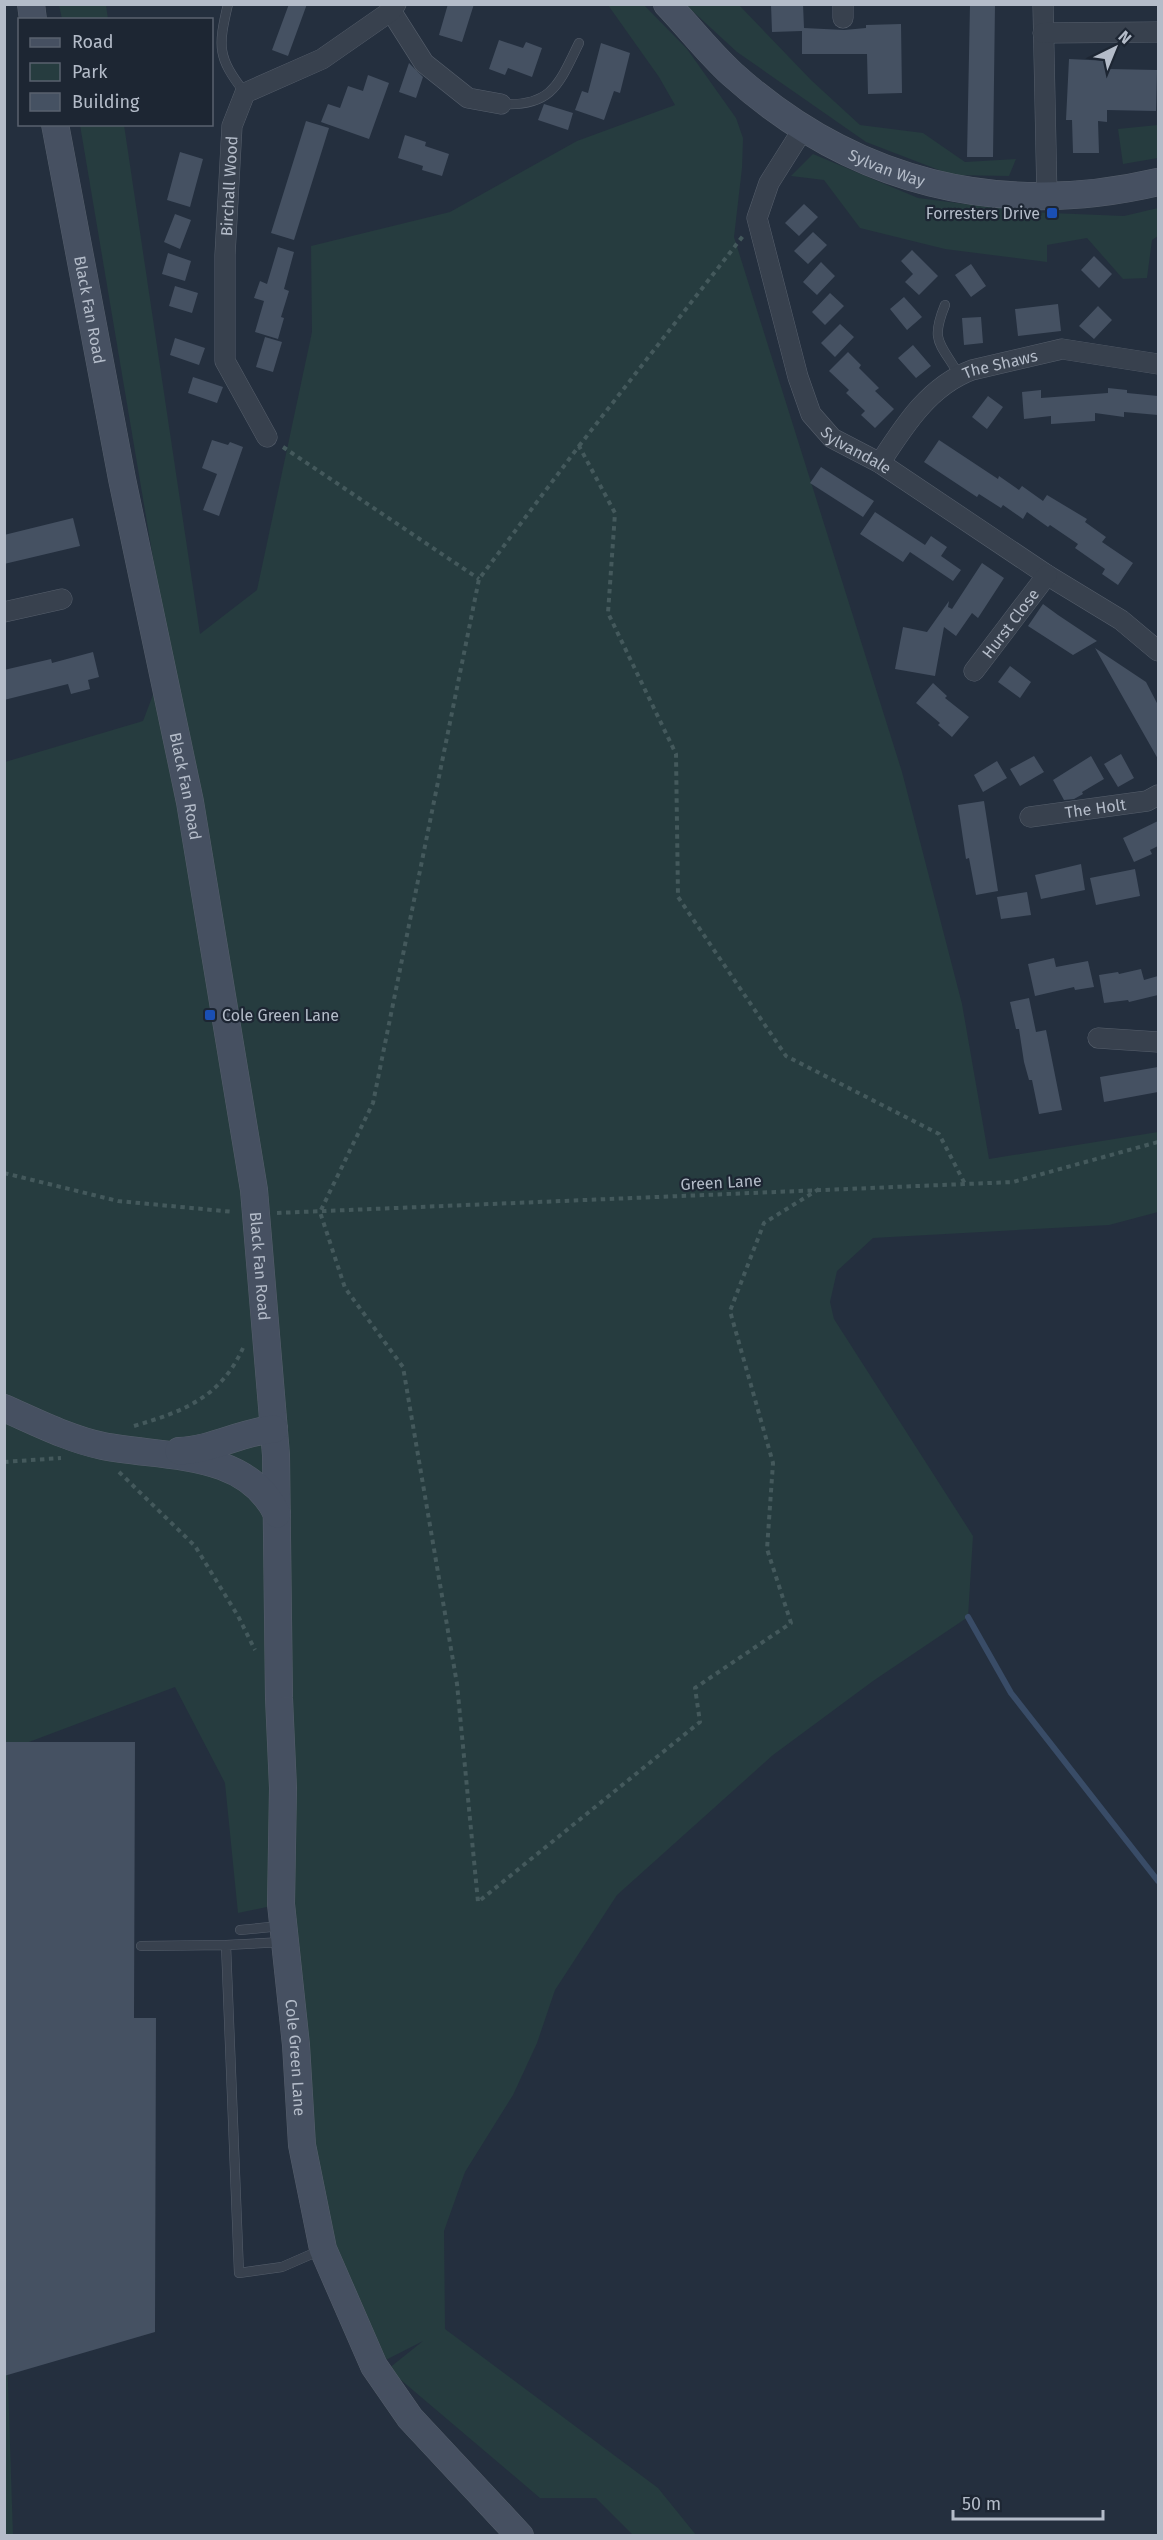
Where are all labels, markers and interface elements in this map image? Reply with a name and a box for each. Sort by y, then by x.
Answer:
legend [18,18,213,126]
north arrow [1085,18,1145,78]
text: N [1115,27,1135,48]
text: Road [72,31,114,53]
text: Park [72,61,108,83]
text: Building [72,91,140,113]
street label: Birchall Wood [217,135,241,237]
street label: Sylvan Way [845,145,927,191]
place label: Forresters Drive [926,204,1040,223]
marker: Forresters Drive [1045,206,1059,220]
street label: Black Fan Road [70,254,109,365]
street label: The Shaws [960,346,1039,383]
street label: Sylvandale [816,423,895,478]
street label: Hurst Close [978,585,1043,662]
street label: Black Fan Road [166,731,205,841]
street label: The Holt [1064,795,1127,822]
place label: Cole Green Lane [222,1006,339,1025]
marker: Cole Green Lane [203,1008,217,1022]
street label: Green Lane [680,1171,762,1194]
street label: Black Fan Road [246,1211,274,1321]
street label: Cole Green Lane [281,1998,309,2117]
scale bar [953,2483,1103,2521]
text: 50 m [962,2493,1001,2515]

